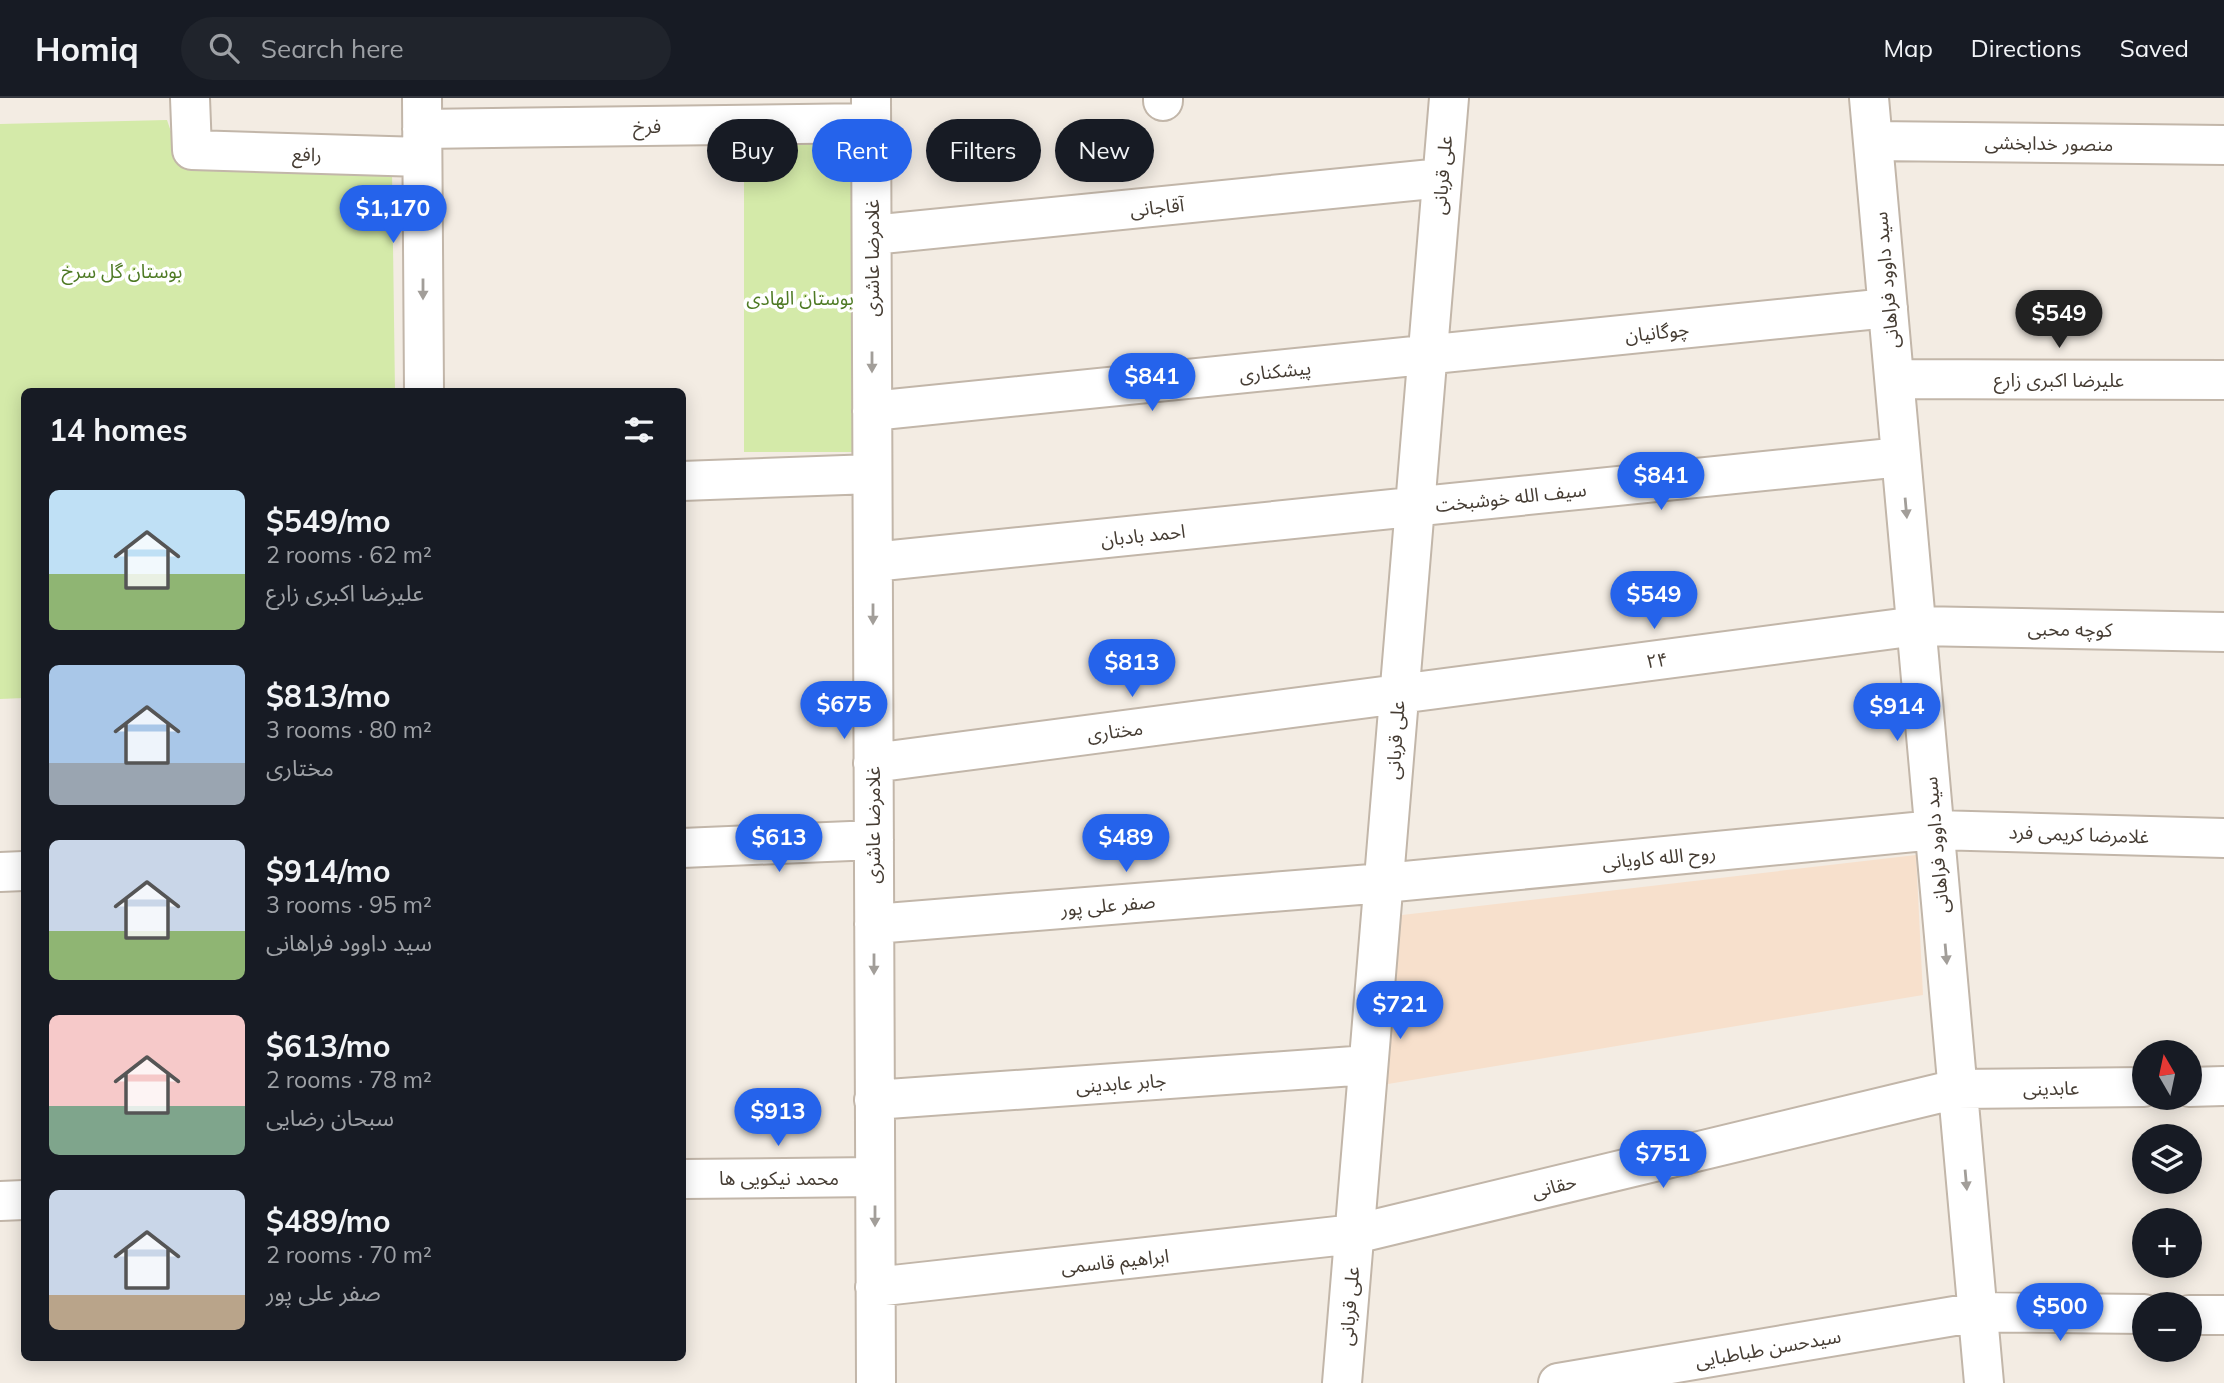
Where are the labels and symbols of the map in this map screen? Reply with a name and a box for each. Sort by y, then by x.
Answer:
street label: فرخ [633,114,661,140]
street label: منصور خدابخشی [1985,130,2113,156]
street label: علی قربانی [1427,134,1457,216]
street label: رافع [292,141,322,170]
pin: $1,170 [336,186,450,245]
street label: آقاجانی [1129,192,1187,222]
street label: غلامرضا عاشری [860,199,884,317]
street label: سید داوود فراهانی [1868,211,1904,349]
park label: بوستان گل سرخ [62,259,182,285]
one-way arrow [417,278,429,300]
park label: بوستان الهادی [746,286,854,310]
pin: $549 [2018,290,2100,350]
street label: چوگانیان [1624,317,1690,348]
one-way arrow [866,351,878,373]
pin: $841 [1111,354,1193,413]
street label: پیشکناری [1238,355,1312,388]
street label: علیرضا اکبری زارع [1994,368,2124,394]
pin: $841 [1620,452,1702,512]
street label: سیف الله خوشبخت [1434,477,1588,517]
one-way arrow [1901,497,1912,519]
street label: احمد بادبان [1099,519,1187,551]
pin: $549 [1613,572,1695,631]
one-way arrow [867,603,879,625]
street label: کوچه محبی [2027,616,2114,643]
pin: $813 [1091,640,1173,699]
street label: ۲۴ [1645,647,1669,673]
pin: $675 [803,682,885,741]
pin: $914 [1856,684,1938,743]
street label: علی قربانی [1380,700,1410,780]
street label: مختاری [1086,716,1144,746]
street label: غلامرضا عاشری [861,766,885,884]
street label: سید داوود فراهانی [1918,776,1954,914]
pin: $613 [738,814,820,874]
pin: $489 [1085,814,1167,874]
street label: غلامرضا کریمی فرد [2008,820,2150,848]
street label: روح الله کاویانی [1601,840,1717,876]
street label: صفر علی پور [1059,889,1156,922]
one-way arrow [1941,943,1952,965]
one-way arrow [868,953,880,975]
pin: $721 [1359,982,1441,1041]
north arrow [2132,1040,2202,1110]
street label: جابر عابدینی [1075,1068,1167,1098]
street label: عابدینی [2023,1076,2079,1100]
pin: $913 [737,1088,819,1148]
pin: $751 [1622,1130,1704,1190]
street label: محمد نیکویی ها [719,1166,839,1190]
street label: حقانی [1529,1169,1579,1203]
one-way arrow [1961,1170,1972,1192]
one-way arrow [869,1205,881,1227]
street label: ابراهیم قاسمی [1060,1243,1171,1282]
street label: علی قربانی [1334,1265,1364,1347]
pin: $500 [2019,1284,2101,1343]
street label: سیدحسن طباطبایی [1693,1323,1843,1373]

